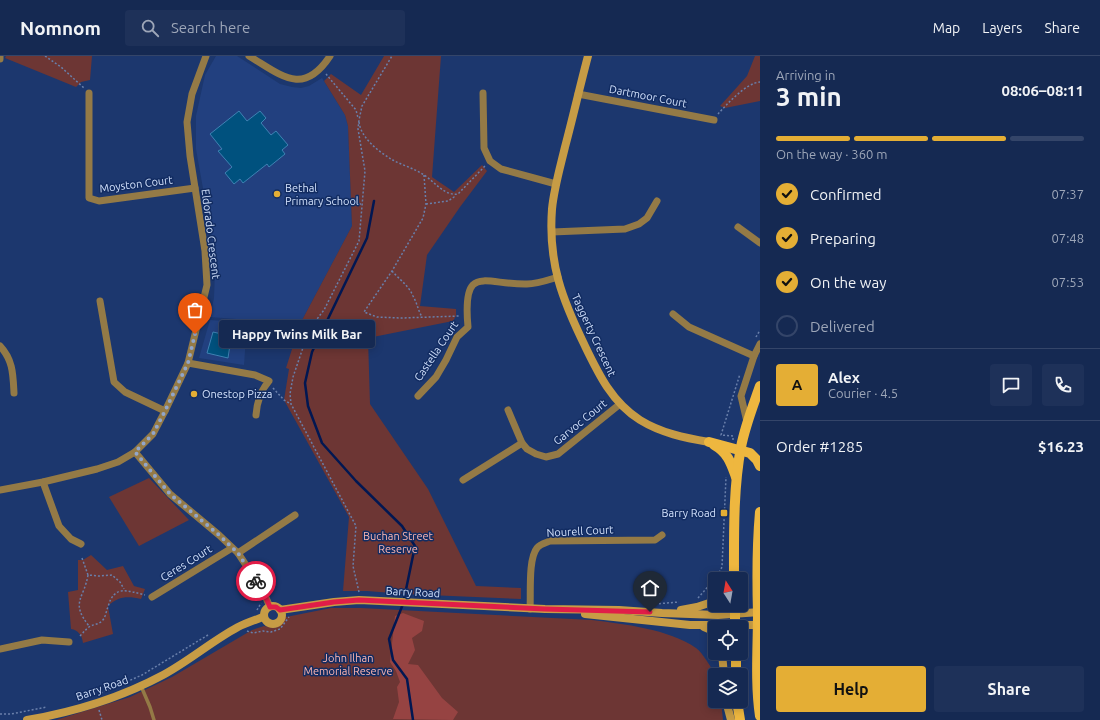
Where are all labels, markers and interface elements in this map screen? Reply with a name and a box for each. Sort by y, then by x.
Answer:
search box [125,10,405,46]
text: Nomnom [20,17,101,39]
icon: search [139,17,161,39]
text: Search here [171,19,250,36]
text: Map [933,20,960,36]
text: Layers [982,20,1022,36]
text: Share [1044,20,1080,36]
text: Arriving in [776,68,835,82]
text: 3 min [776,82,842,111]
text: 08:06–08:11 [1001,82,1084,99]
street label: Dartmoor Court [608,83,689,110]
text: On the way · 360 m [776,147,888,161]
street label: Moyston Court [99,173,174,194]
place label: Bethal Primary School [285,182,359,207]
icon: check [776,183,798,205]
text: Confirmed [810,186,882,203]
text: 07:37 [1051,187,1084,201]
street label: Eldorado Crescent [200,188,223,280]
marker: Bethal Primary School [272,189,282,199]
icon: check [776,227,798,249]
text: Preparing [810,230,876,247]
text: 07:48 [1051,231,1084,245]
icon: check [776,271,798,293]
text: On the way [810,274,886,291]
text: 07:53 [1051,275,1084,289]
street label: Taggerty Crescent [570,292,619,379]
pin [178,293,212,334]
icon: bag [184,299,206,321]
street label: Castella Court [412,318,461,383]
text: Delivered [810,318,875,335]
callout: Happy Twins Milk Bar [219,320,375,348]
text: Happy Twins Milk Bar [232,327,362,341]
button: chat [990,364,1032,406]
button: phone [1042,364,1084,406]
text: Alex [828,369,860,386]
text: A [792,376,802,393]
text: Courier · 4.5 [828,386,898,400]
place label: Onestop Pizza [202,388,272,400]
marker: Onestop Pizza [189,389,199,399]
street label: Garvoc Court [551,397,609,447]
text: Order #1285 [776,438,863,455]
text: $16.23 [1038,438,1084,455]
place label: Barry Road [662,507,716,519]
marker: Barry Road [719,508,729,518]
street label: Nourell Court [546,523,614,539]
park label: Buchan Street Reserve [363,530,434,555]
street label: Ceres Court [158,542,214,584]
courier [236,561,276,601]
icon: bike [245,570,267,592]
pin [633,571,667,612]
north arrow [708,572,748,612]
map controls [708,572,748,708]
icon: home [639,577,661,599]
street label: Barry Road [386,585,440,599]
button: locate [708,620,748,660]
park label: John Ilhan Memorial Reserve [303,652,393,677]
button: Help [776,666,926,712]
button: Share [934,666,1084,712]
button: layers [708,668,748,708]
street label: Barry Road [74,673,130,703]

